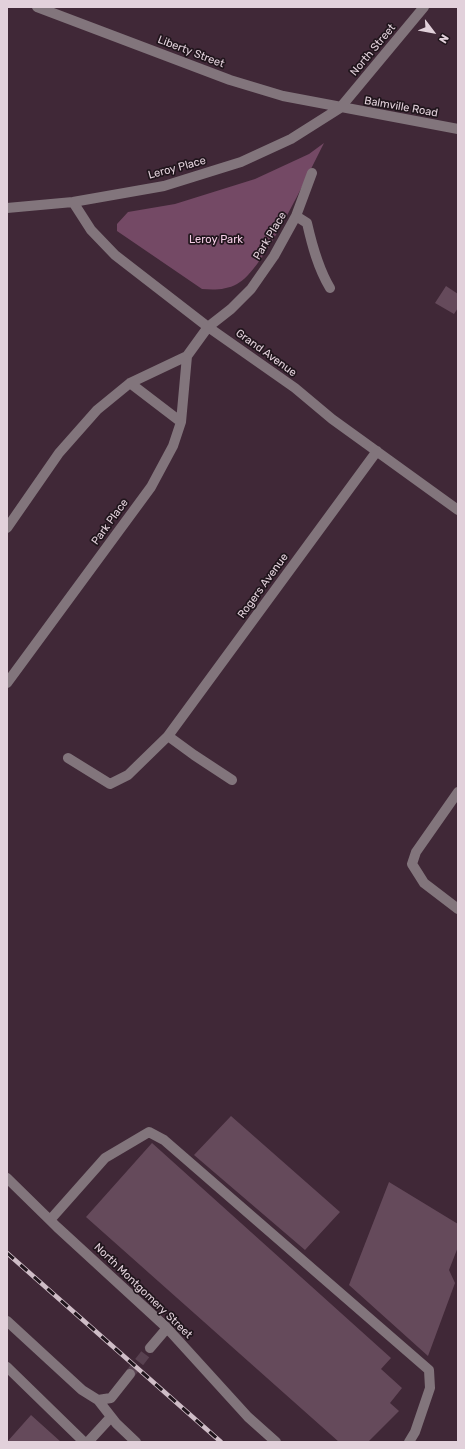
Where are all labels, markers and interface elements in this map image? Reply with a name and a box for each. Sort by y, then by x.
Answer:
north arrow [413,12,453,52]
street label: North Street [347,21,399,79]
text: N [436,32,451,45]
street label: Liberty Street [156,33,226,71]
street label: Balmville Road [363,94,439,120]
street label: Leroy Place [147,154,207,182]
street label: Park Place [251,210,289,262]
park label: Leroy Park [189,233,243,247]
street label: Grand Avenue [233,326,299,380]
street label: Park Place [89,496,131,548]
street label: Rogers Avenue [235,551,291,621]
street label: North Montgomery Street [91,1241,195,1341]

